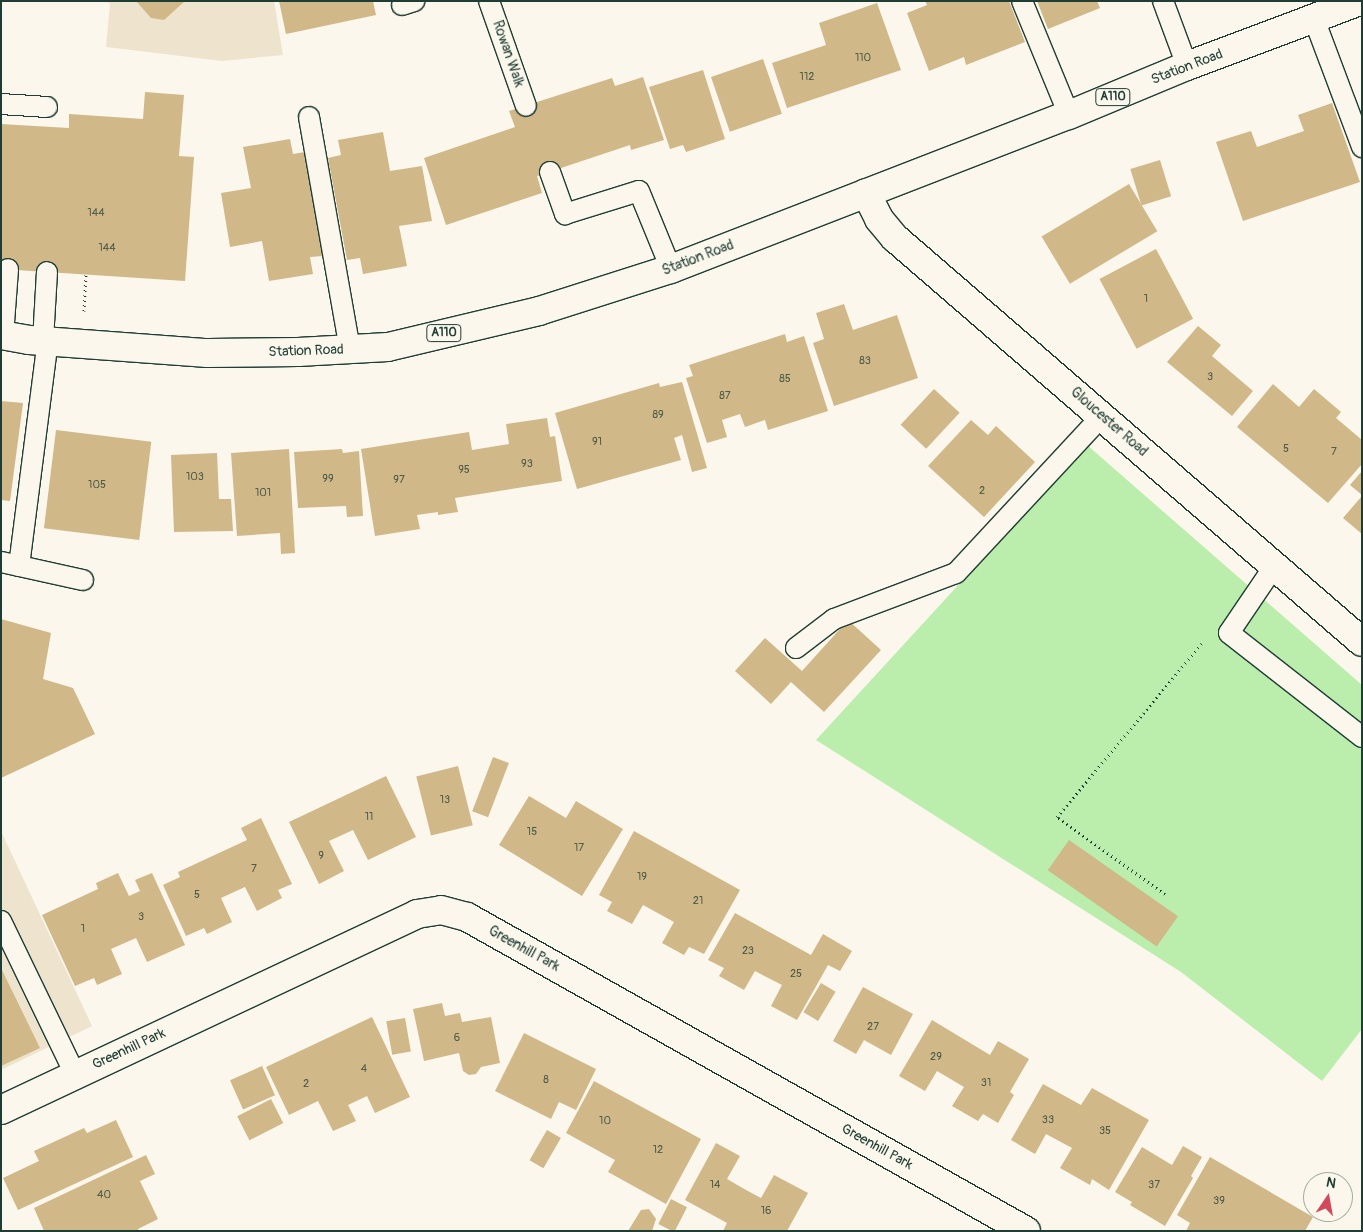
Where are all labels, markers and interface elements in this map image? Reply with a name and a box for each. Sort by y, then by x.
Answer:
street label: Rowan Walk [489,18,527,90]
street label: Station Road [1149,46,1225,88]
house number: 110 [855,51,871,65]
house number: 112 [800,70,814,84]
road number: A110 [1094,88,1132,106]
house number: 144 [87,206,105,220]
street label: Station Road [660,237,736,279]
house number: 144 [98,241,116,255]
house number: 1 [1144,292,1148,306]
road number: A110 [425,323,463,342]
street label: Station Road [268,341,344,361]
house number: 83 [859,354,871,368]
house number: 3 [1207,370,1213,384]
house number: 85 [779,372,791,386]
street label: Gloucester Road [1067,384,1151,460]
house number: 87 [719,389,731,403]
house number: 89 [652,408,664,422]
house number: 91 [592,435,602,449]
house number: 5 [1283,442,1289,456]
house number: 7 [1331,445,1337,459]
house number: 93 [521,457,533,471]
house number: 95 [458,463,470,477]
house number: 103 [186,470,204,484]
house number: 99 [322,472,334,486]
house number: 97 [393,473,405,487]
house number: 105 [88,478,106,492]
house number: 2 [979,484,985,498]
house number: 101 [255,486,271,500]
house number: 13 [440,793,450,807]
house number: 11 [365,810,373,824]
house number: 15 [527,825,537,839]
house number: 17 [574,841,584,855]
house number: 9 [318,849,324,863]
house number: 7 [251,862,257,876]
house number: 19 [637,870,647,884]
house number: 5 [194,888,200,902]
house number: 21 [693,894,703,908]
house number: 3 [138,910,144,924]
house number: 1 [81,922,85,936]
street label: Greenhill Park [485,923,563,975]
house number: 23 [742,944,754,958]
house number: 25 [790,967,802,981]
house number: 27 [867,1020,879,1034]
street label: Greenhill Park [90,1025,168,1073]
house number: 6 [454,1031,460,1045]
house number: 29 [930,1050,942,1064]
house number: 4 [361,1062,367,1076]
house number: 8 [543,1073,549,1087]
house number: 31 [981,1076,991,1090]
house number: 2 [303,1077,309,1091]
house number: 33 [1042,1113,1054,1127]
house number: 10 [599,1114,611,1128]
street label: Greenhill Park [838,1121,916,1173]
house number: 35 [1099,1124,1111,1138]
house number: 12 [653,1143,663,1157]
north arrow [1303,1172,1353,1222]
text: N [1325,1174,1337,1192]
house number: 14 [710,1178,720,1192]
house number: 37 [1148,1178,1160,1192]
house number: 40 [97,1188,111,1202]
house number: 39 [1213,1194,1225,1208]
house number: 16 [761,1204,771,1218]

